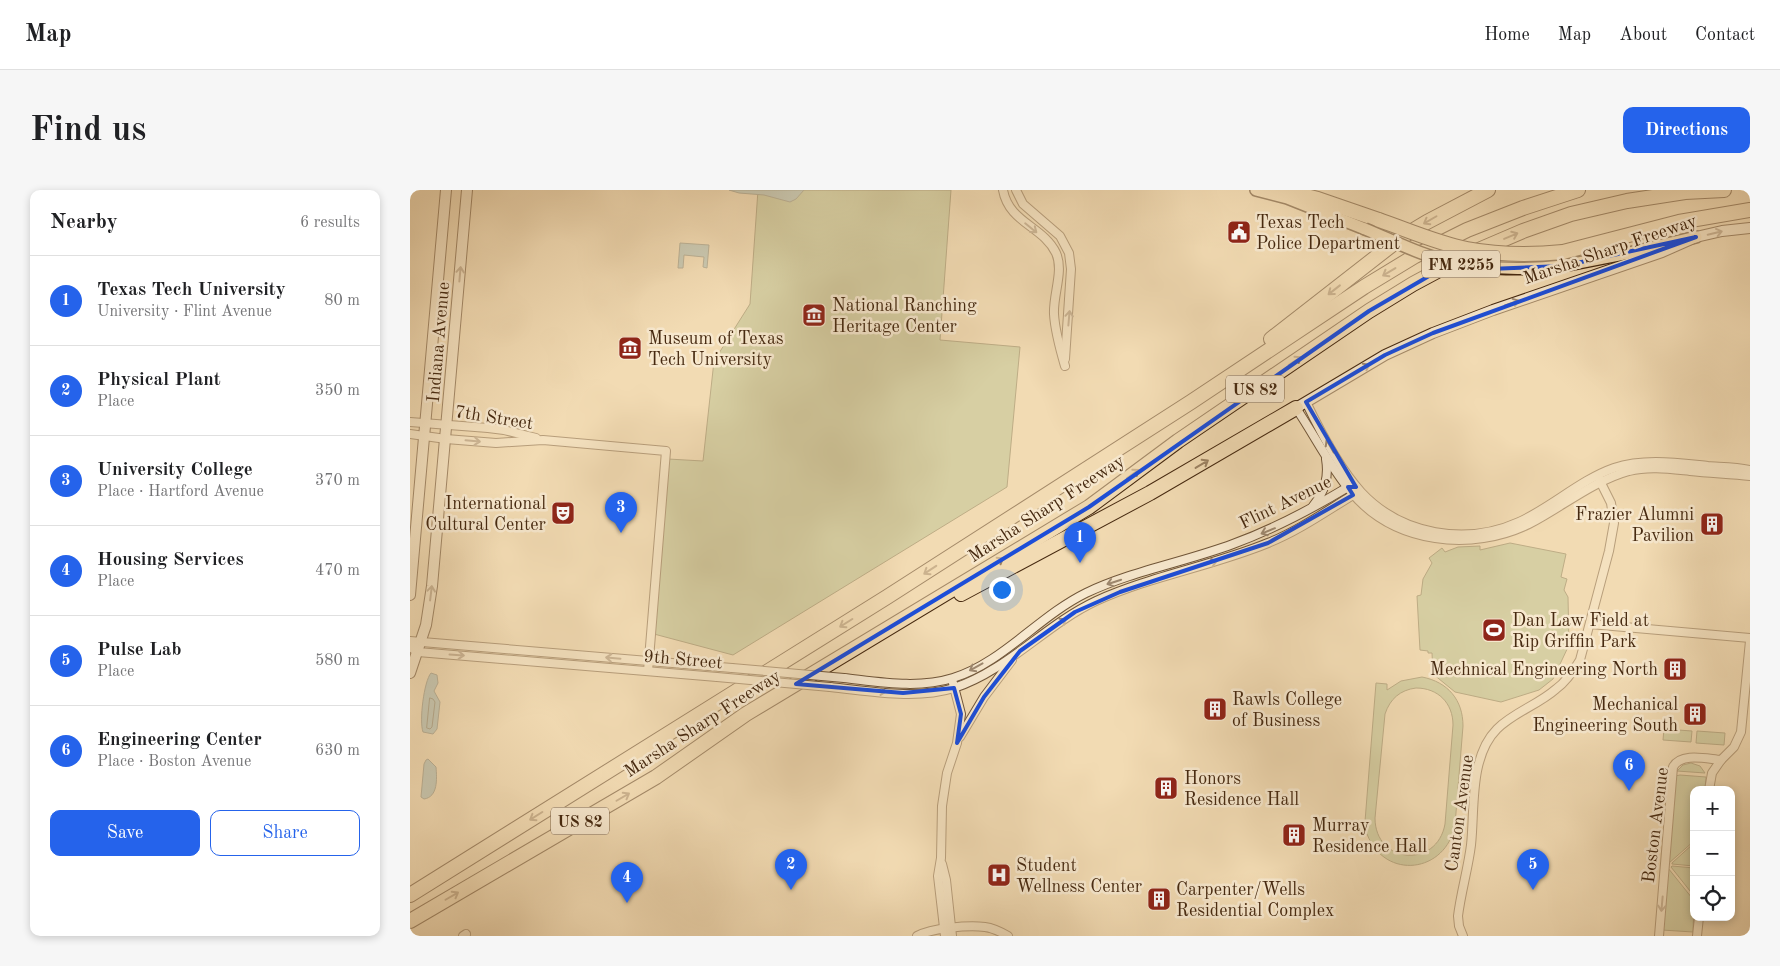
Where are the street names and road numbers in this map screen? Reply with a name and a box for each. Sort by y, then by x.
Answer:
street label: Marsha Sharp Freeway [1521,212,1700,288]
road number: FM 2255 [1422,251,1500,278]
street label: Indiana Avenue [425,281,453,403]
road number: US 82 [1226,375,1284,402]
street label: 7th Street [453,403,534,433]
street label: Marsha Sharp Freeway [965,451,1128,566]
street label: Flint Avenue [1236,473,1334,533]
street label: 9th Street [643,648,723,672]
street label: Marsha Sharp Freeway [621,666,784,781]
street label: Canton Avenue [1443,754,1477,873]
street label: Boston Avenue [1640,766,1672,884]
road number: US 82 [551,808,609,834]

